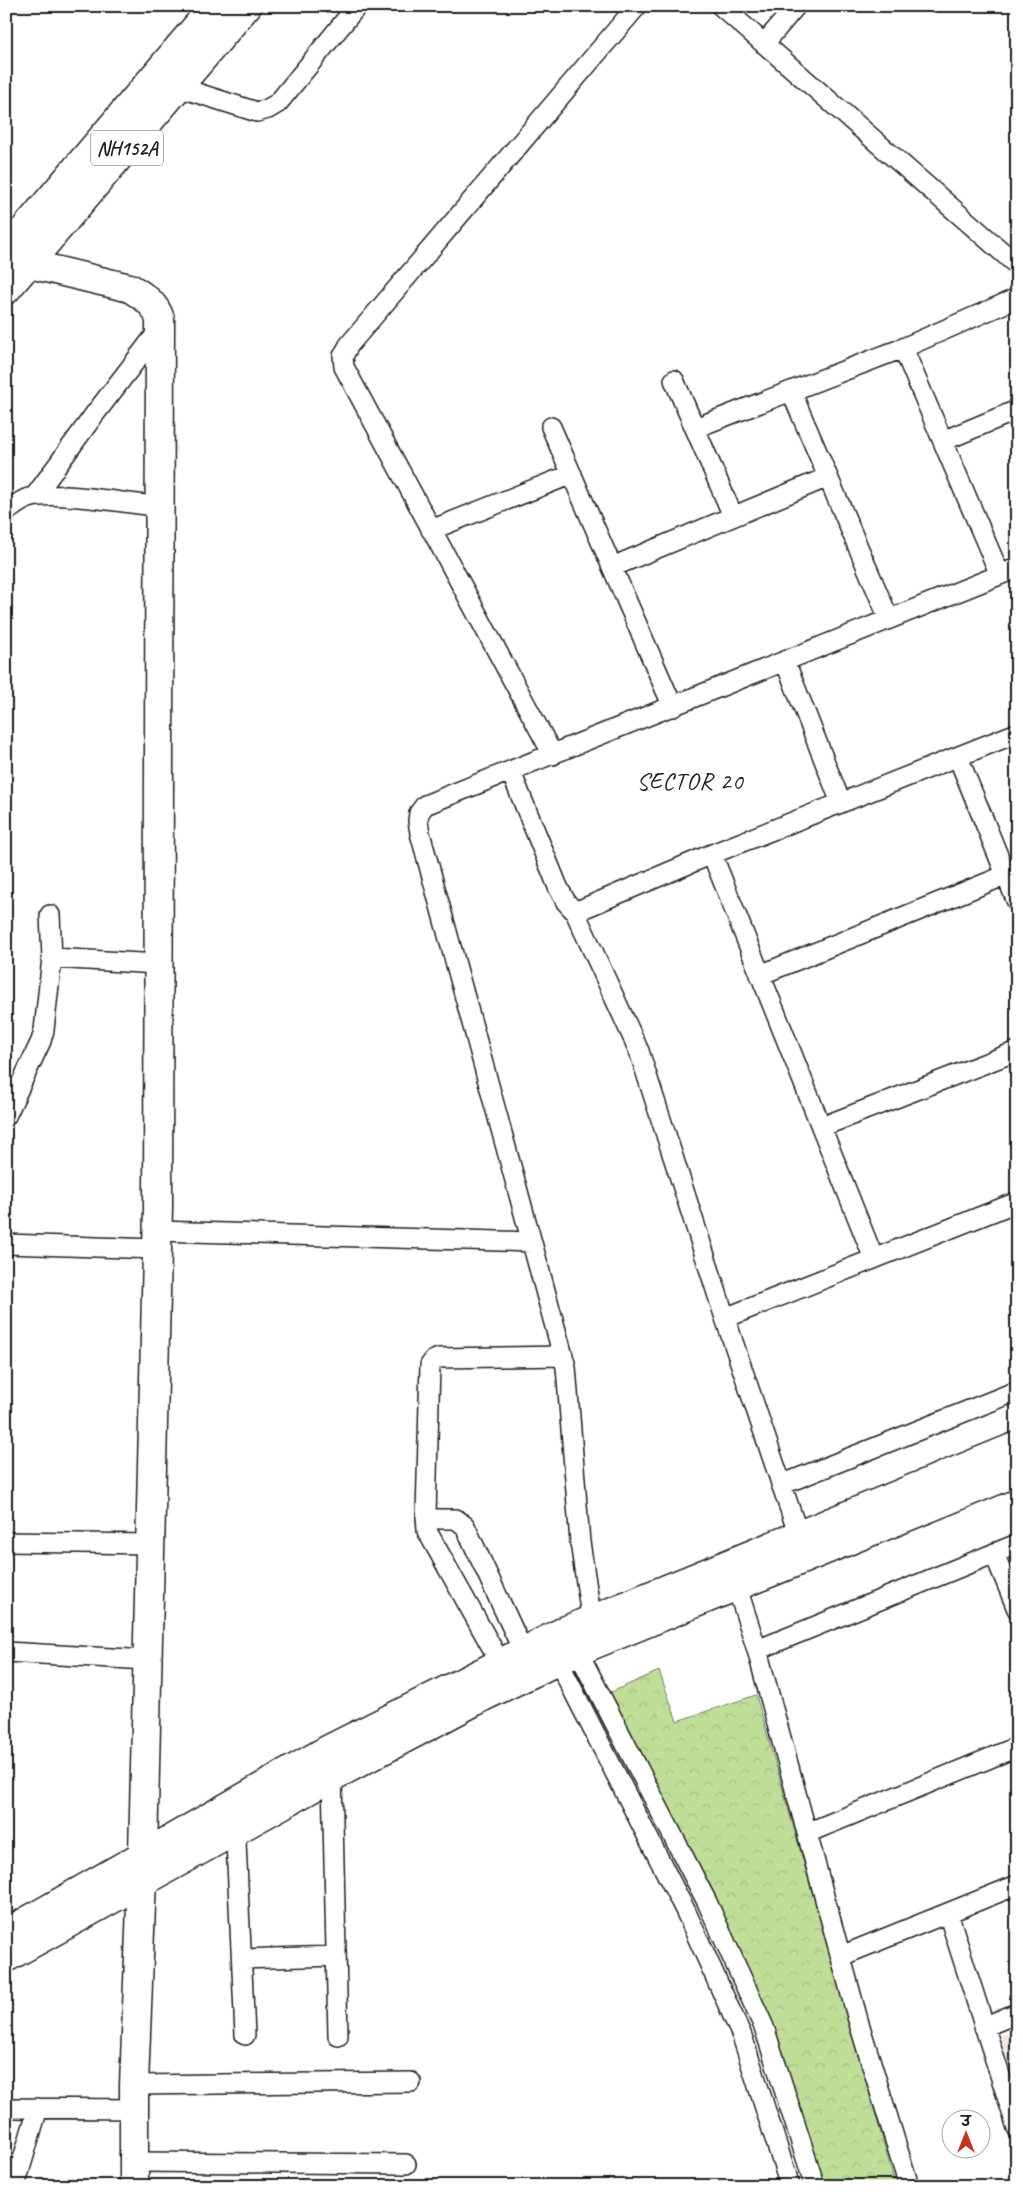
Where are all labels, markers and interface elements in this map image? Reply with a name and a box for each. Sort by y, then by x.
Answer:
road number: NH152A [91,130,163,166]
district label: SECTOR 20 [637,766,745,796]
north arrow [940,2110,990,2160]
text: उ [959,2113,972,2130]

